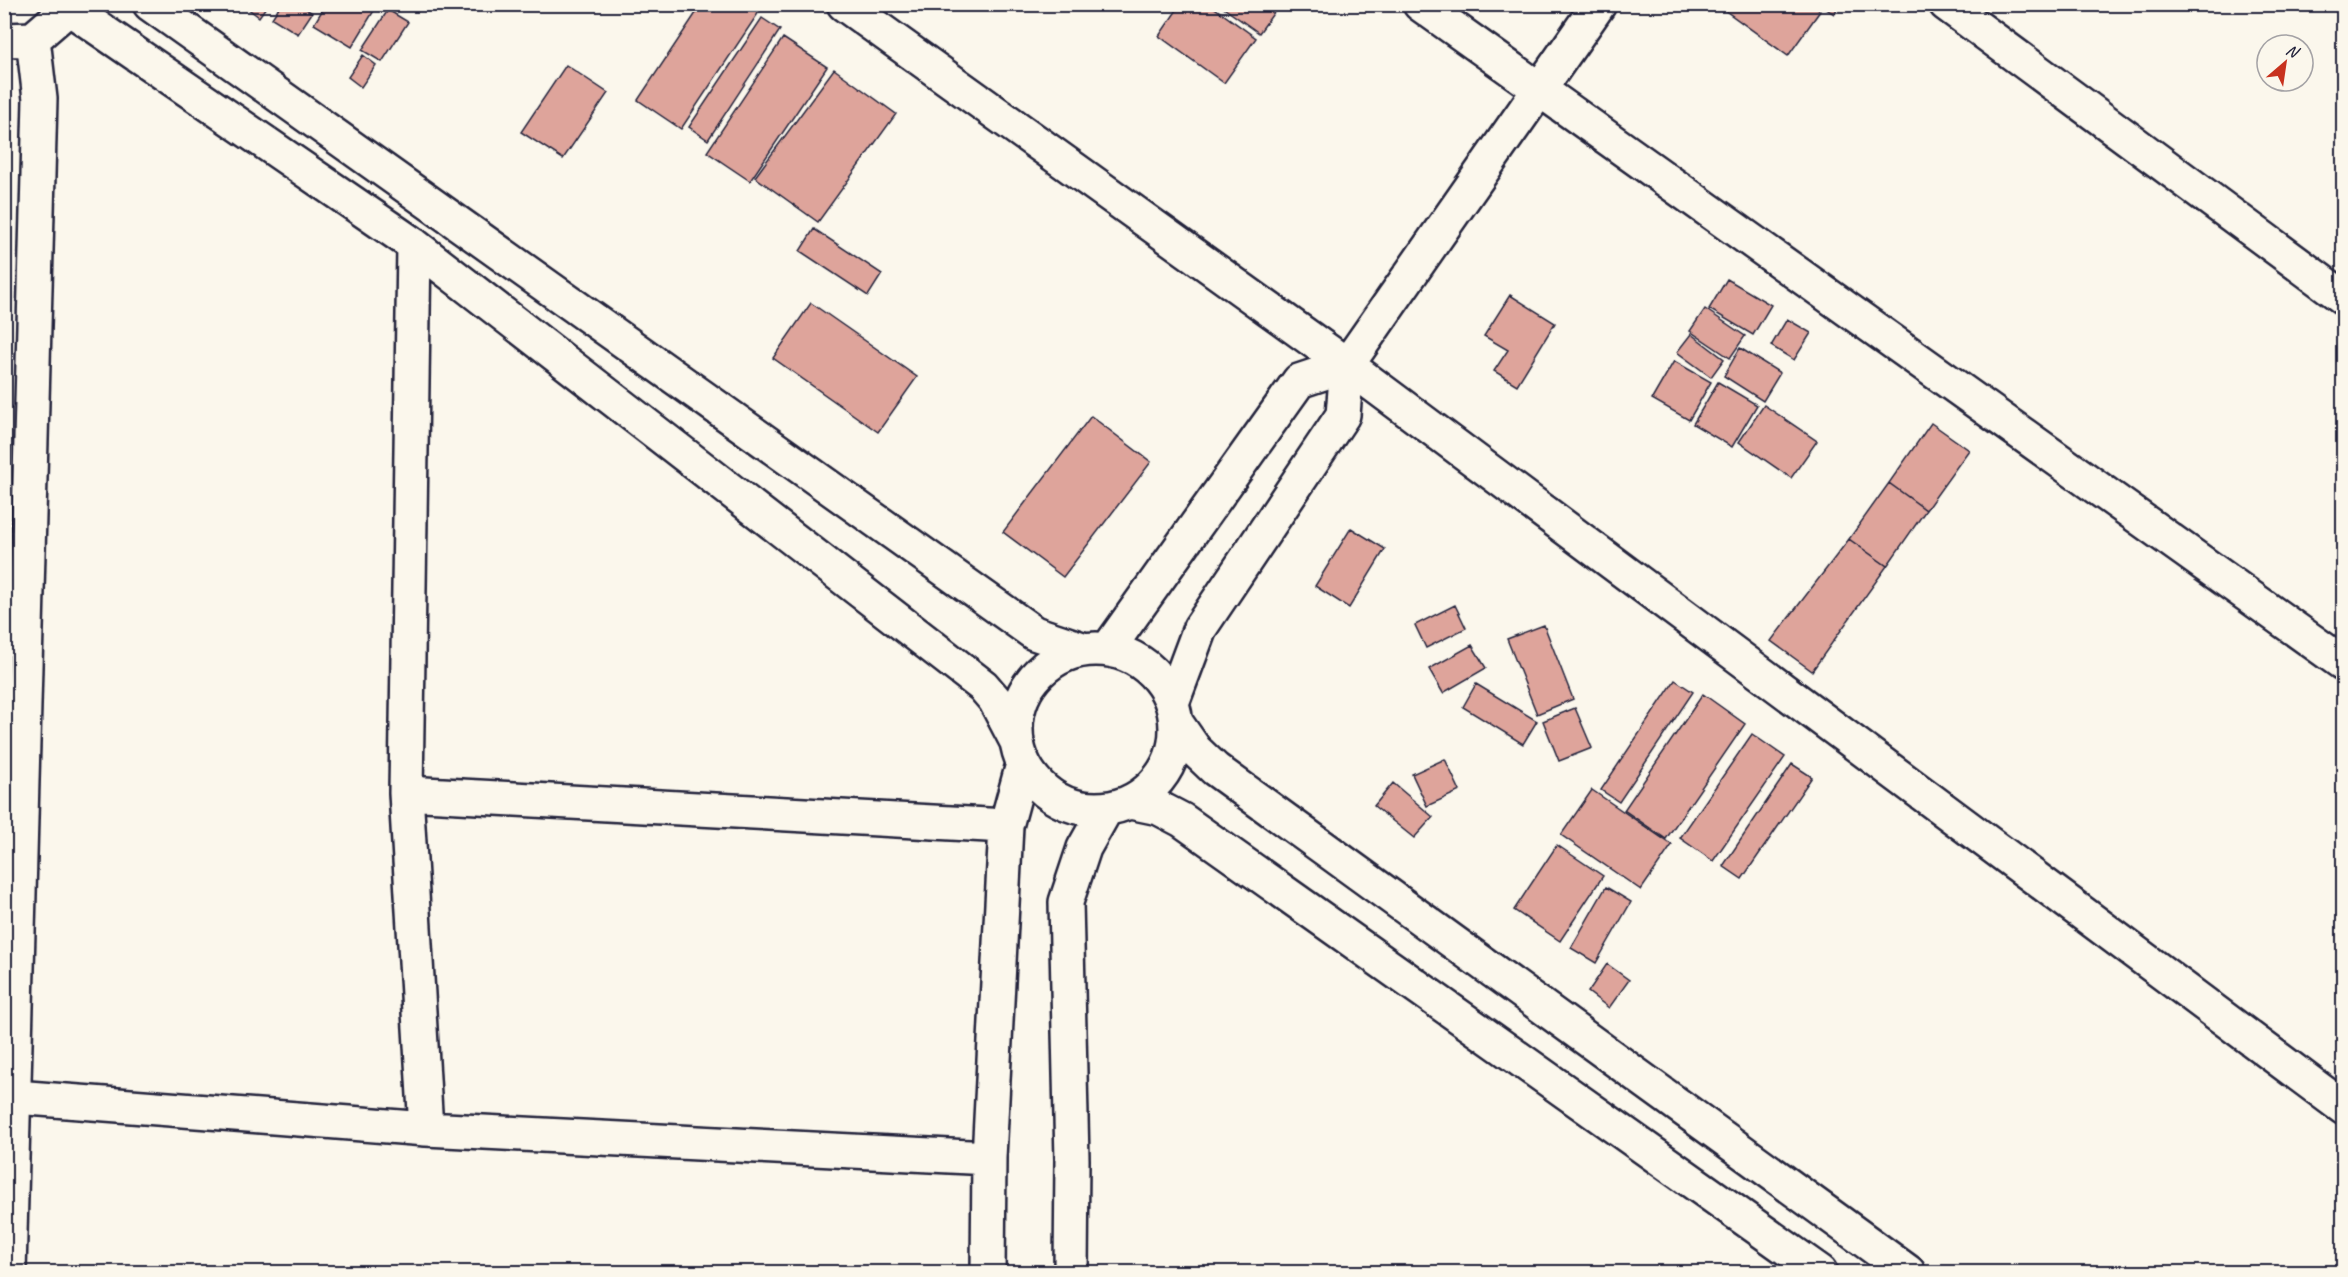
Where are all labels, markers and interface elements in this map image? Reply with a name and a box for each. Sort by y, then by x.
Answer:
north arrow [2255,33,2315,93]
text: N [2283,40,2304,63]

